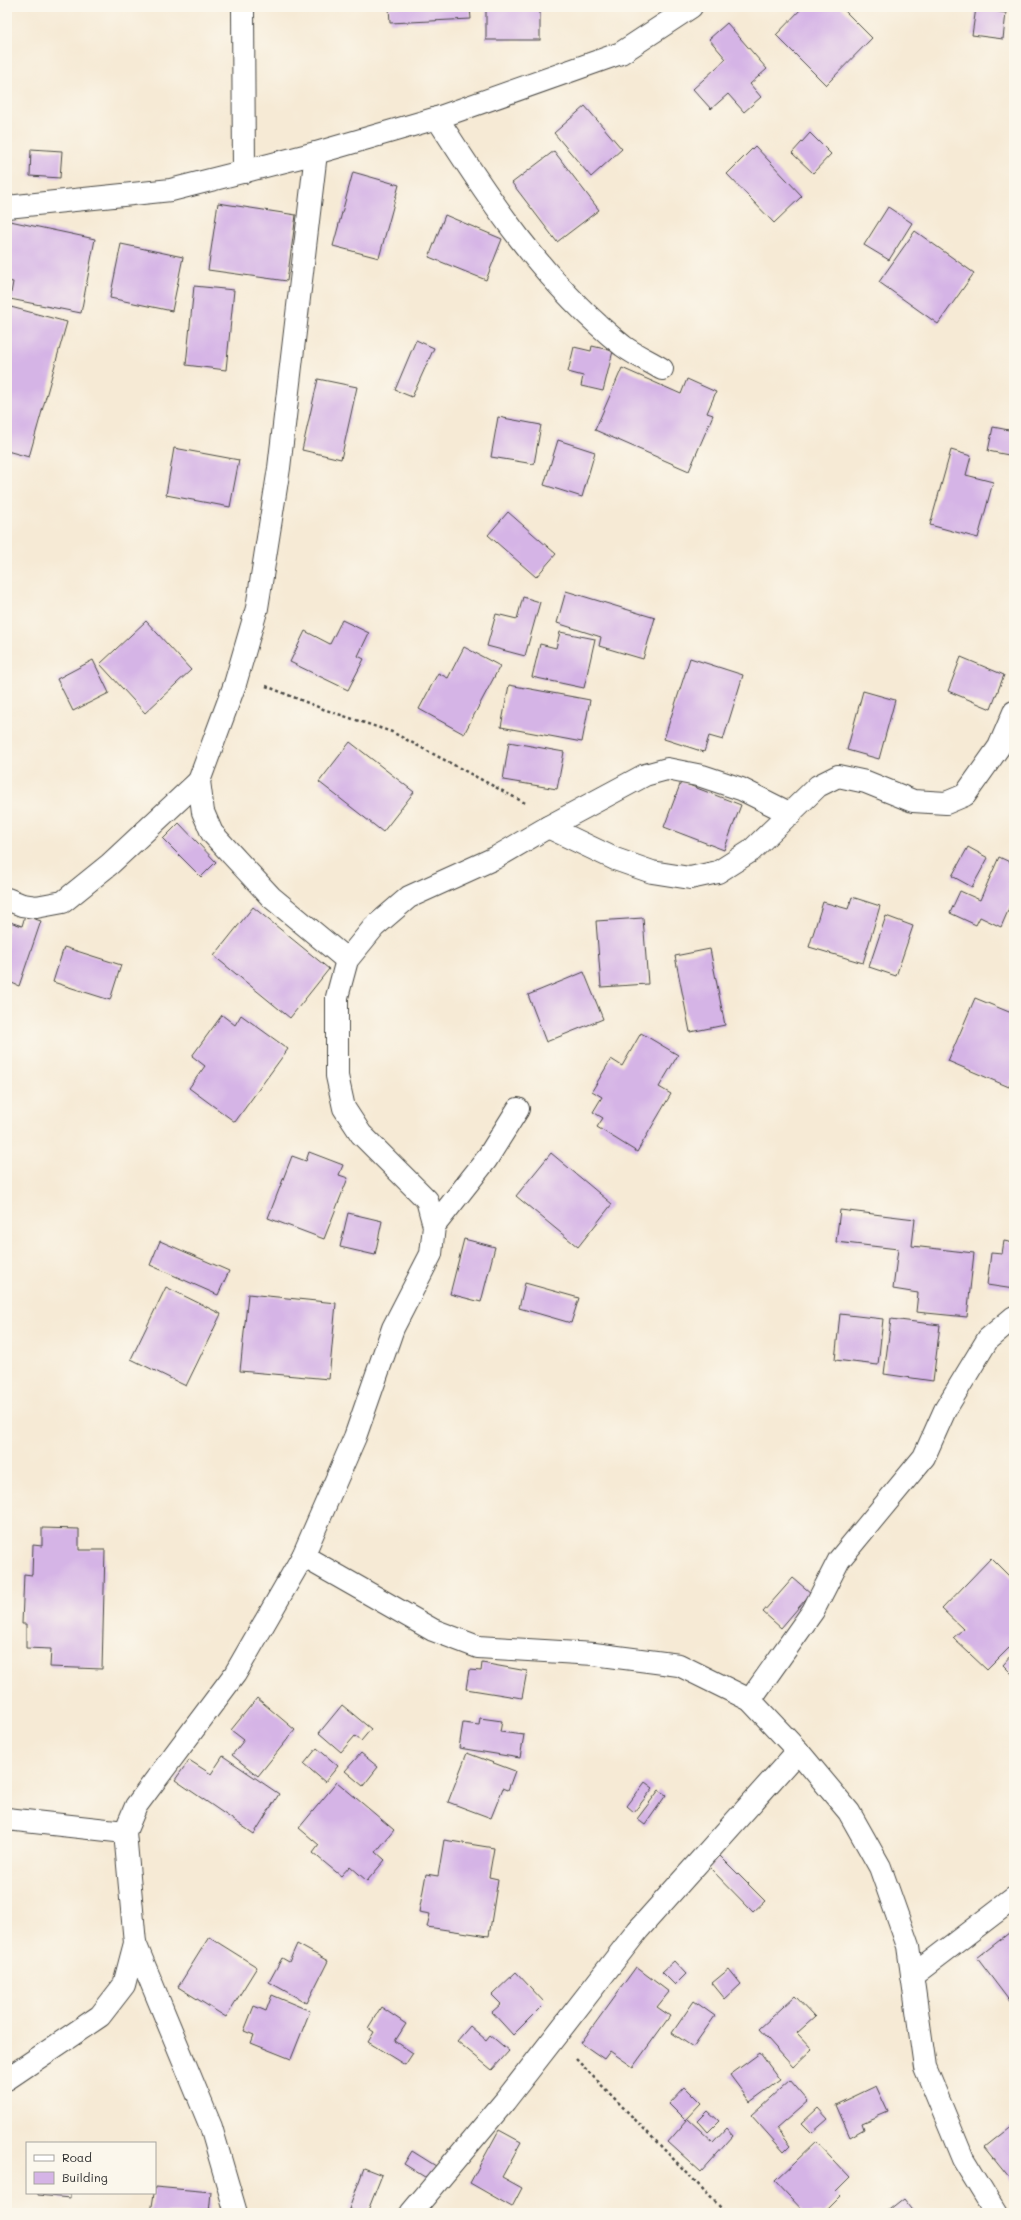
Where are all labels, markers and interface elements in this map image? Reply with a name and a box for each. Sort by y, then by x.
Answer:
legend [26,2142,156,2194]
text: Road [62,2149,92,2165]
text: Building [62,2169,108,2185]

